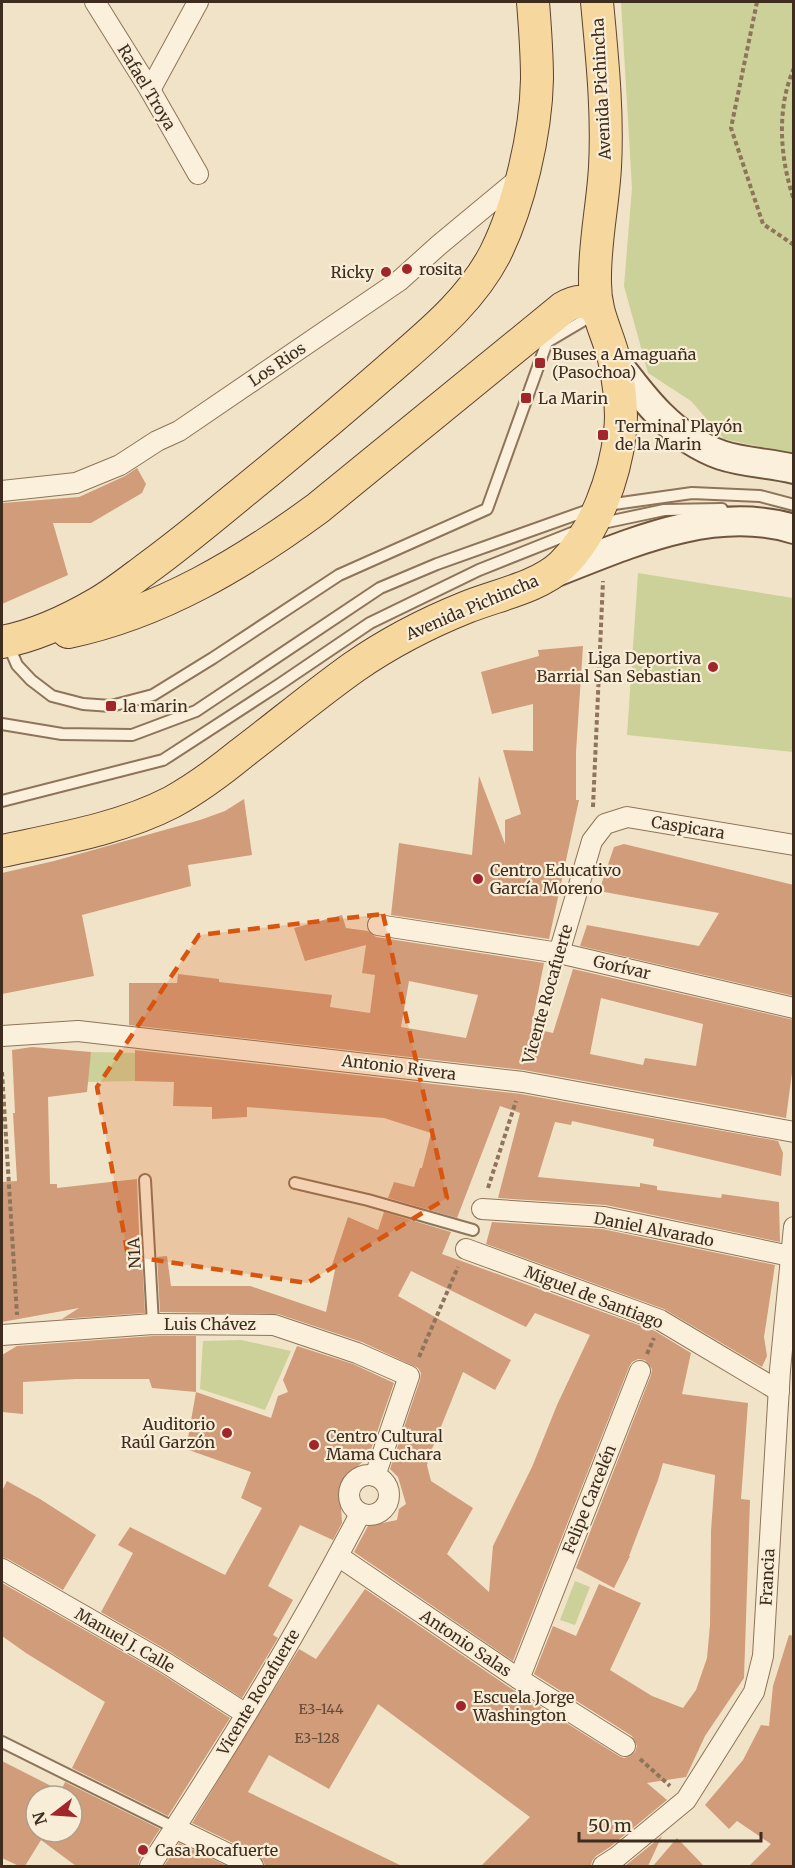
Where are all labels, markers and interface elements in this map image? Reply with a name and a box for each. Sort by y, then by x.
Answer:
street label: Avenida Pichincha [587,17,615,161]
street label: Rafael Troya [114,41,181,134]
place label: rosita [419,259,463,279]
place label: Ricky [330,262,375,282]
marker: rosita [400,262,414,276]
marker: Ricky [379,265,393,279]
street label: Los Rios [245,338,309,390]
place label: Buses a Amaguaña (Pasochoa) [552,344,697,382]
marker: Buses a Amaguaña (Pasochoa) [533,356,547,370]
place label: La Marin [538,388,609,408]
marker: La Marin [519,391,533,405]
place label: Terminal Playón de la Marin [615,416,743,454]
marker: Terminal Playón de la Marin [596,428,610,442]
street label: Avenida Pichincha [402,570,542,644]
place label: Liga Deportiva Barrial San Sebastian [536,648,701,686]
marker: Liga Deportiva Barrial San Sebastian [706,660,720,674]
place label: la marin [123,696,188,716]
marker: la marin [104,699,118,713]
street label: Caspicara [650,811,727,843]
place label: Centro Educativo García Moreno [490,860,621,898]
marker: Centro Educativo García Moreno [471,872,485,886]
street label: Vicente Rocafuerte [517,922,576,1067]
street label: Gorívar [591,951,653,983]
street label: Antonio Rivera [340,1050,458,1084]
street label: Daniel Alvarado [592,1208,716,1250]
street label: N1A [123,1236,145,1269]
street label: Miguel de Santiago [522,1261,666,1333]
street label: Luis Chávez [164,1314,256,1334]
place label: Auditorio Raúl Garzón [121,1414,215,1452]
marker: Auditorio Raúl Garzón [220,1426,234,1440]
place label: Centro Cultural Mama Cuchara [326,1426,443,1464]
marker: Centro Cultural Mama Cuchara [307,1438,321,1452]
street label: Felipe Carcelén [558,1441,620,1556]
street label: Francia [756,1547,779,1606]
street label: Manuel J. Calle [71,1603,179,1677]
street label: Antonio Salas [416,1605,516,1681]
street label: Vicente Rocafuerte [212,1625,304,1760]
place label: Escuela Jorge Washington [472,1687,574,1725]
marker: Escuela Jorge Washington [454,1699,468,1713]
house number: E3-144 [298,1700,344,1718]
house number: E3-128 [294,1729,340,1747]
north arrow [24,1784,84,1844]
scale bar [579,1805,760,1843]
text: N [28,1809,51,1827]
text: 50 m [588,1814,632,1837]
place label: Casa Rocafuerte [155,1840,278,1860]
marker: Casa Rocafuerte [136,1843,150,1857]

